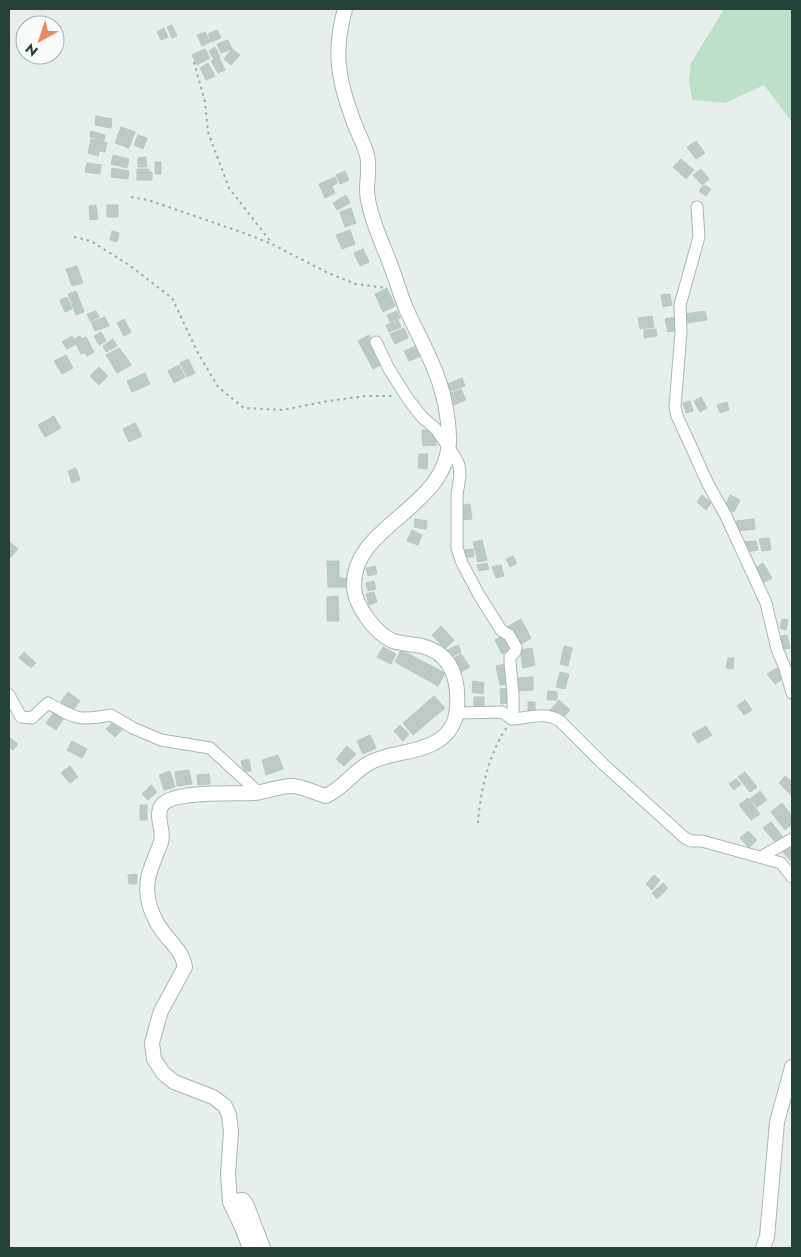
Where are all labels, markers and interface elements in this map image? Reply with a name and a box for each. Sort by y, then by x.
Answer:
north arrow [15,15,65,65]
text: N [21,39,42,61]

